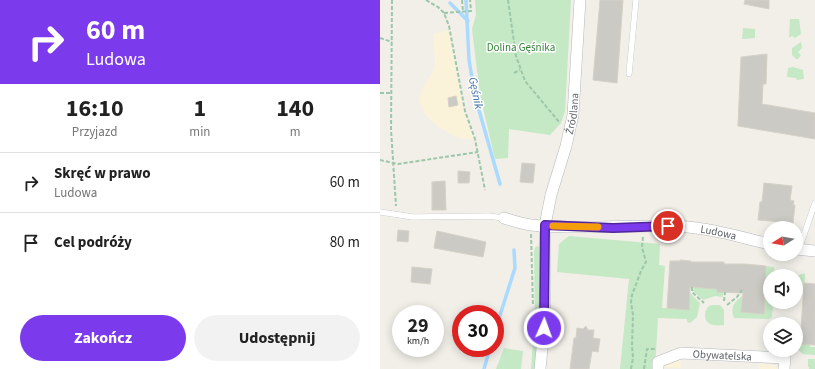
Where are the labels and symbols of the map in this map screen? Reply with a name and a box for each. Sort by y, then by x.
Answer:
park label: Dolina Gęśnika [487,40,555,55]
water label: Gęśnik [464,75,487,111]
street label: Źródlana [562,93,582,136]
pin [651,209,685,243]
north arrow [763,221,803,261]
street label: Ludowa [699,222,738,244]
speed limit sign: 30 [452,305,504,357]
position arrow [523,307,565,349]
street label: Obywatelska [692,347,752,364]

